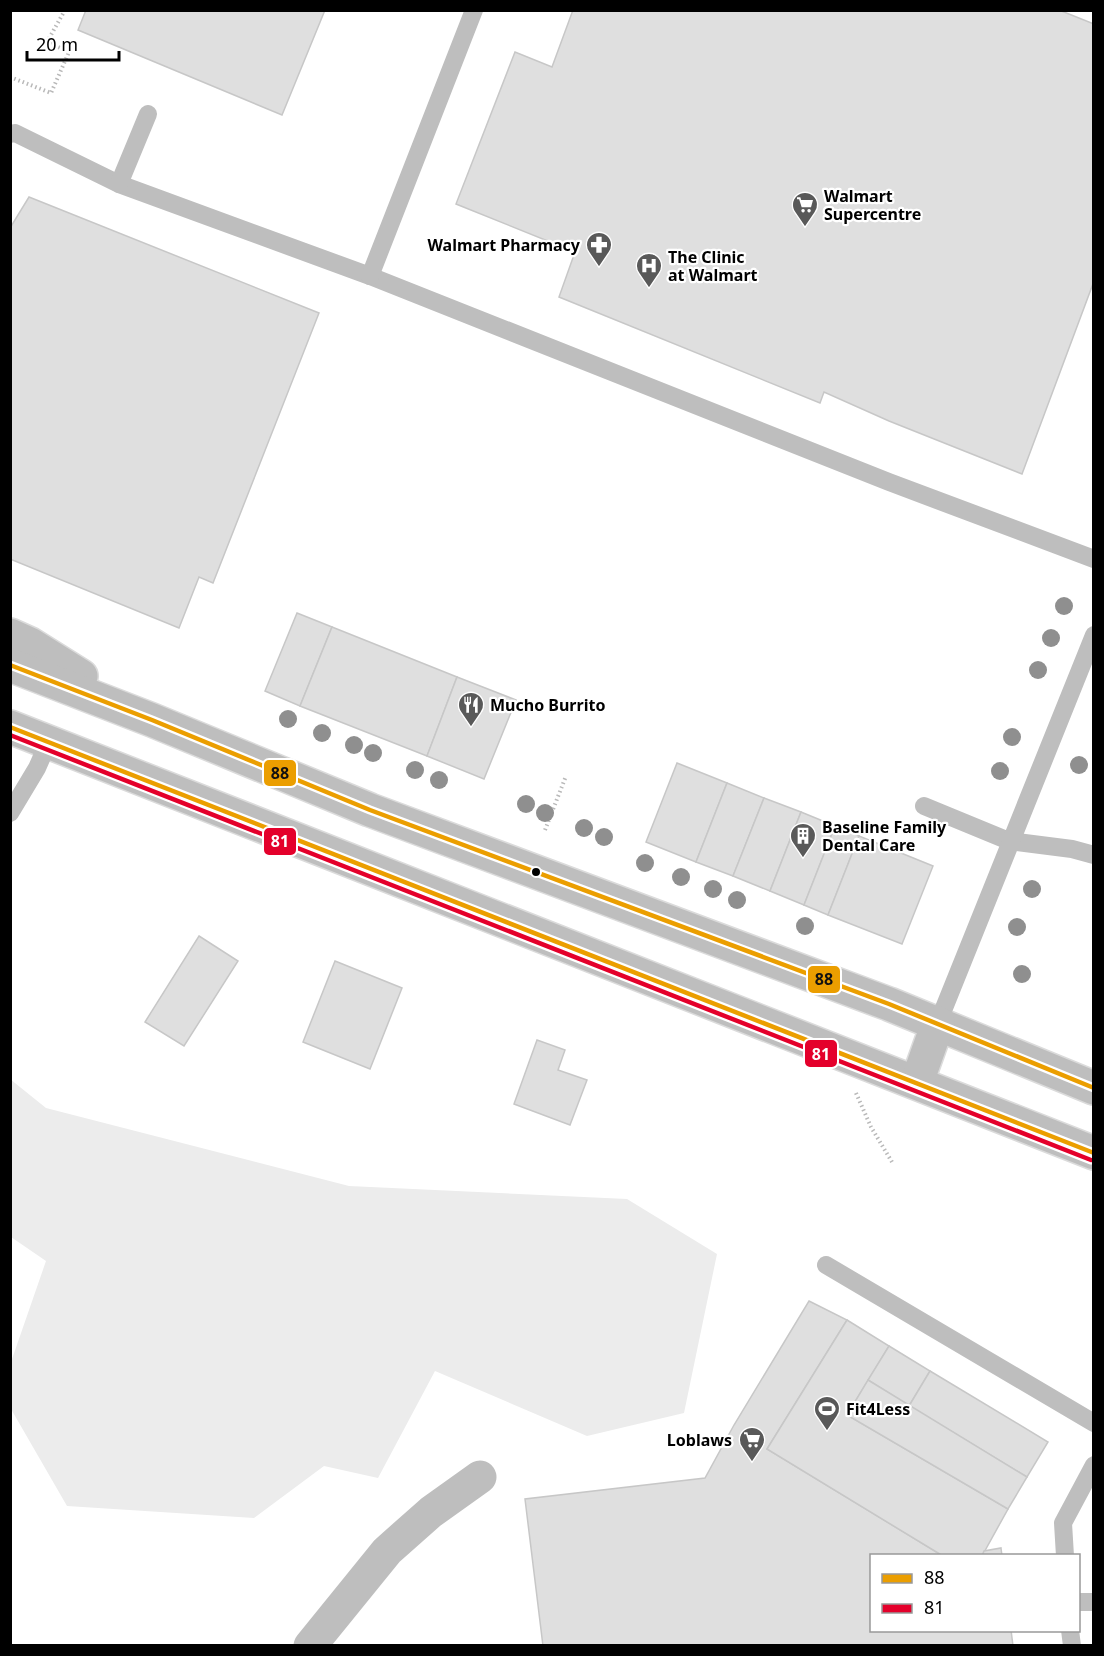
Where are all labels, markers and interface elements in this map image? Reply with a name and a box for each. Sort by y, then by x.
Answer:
scale bar [27,24,118,62]
text: 20 m [36,32,78,56]
place label: Walmart Supercentre [824,185,921,225]
supermarket icon: Walmart Supercentre [790,190,820,228]
pharmacy icon: Walmart Pharmacy [584,230,614,268]
place label: Walmart Pharmacy [427,234,581,256]
place label: The Clinic at Walmart [668,246,758,286]
hospital icon: The Clinic at Walmart [634,251,664,289]
restaurant icon: Mucho Burrito [456,690,486,728]
place label: Mucho Burrito [490,694,605,716]
line badge: 88 [263,759,297,787]
text: 88 [271,762,289,784]
place label: Baseline Family Dental Care [822,816,947,856]
building icon: Baseline Family Dental Care [788,821,818,859]
line badge: 81 [263,827,297,856]
text: 81 [271,830,289,852]
unlabelled marker [530,866,542,878]
line badge: 88 [807,965,841,994]
text: 88 [815,968,833,990]
line badge: 81 [804,1039,838,1068]
text: 81 [812,1043,830,1065]
sports icon: Fit4Less [812,1394,842,1432]
place label: Fit4Less [846,1398,910,1420]
supermarket icon: Loblaws [737,1425,767,1463]
place label: Loblaws [667,1429,732,1451]
legend [870,1554,1080,1632]
text: 88 [924,1565,945,1589]
text: 81 [924,1595,945,1619]

